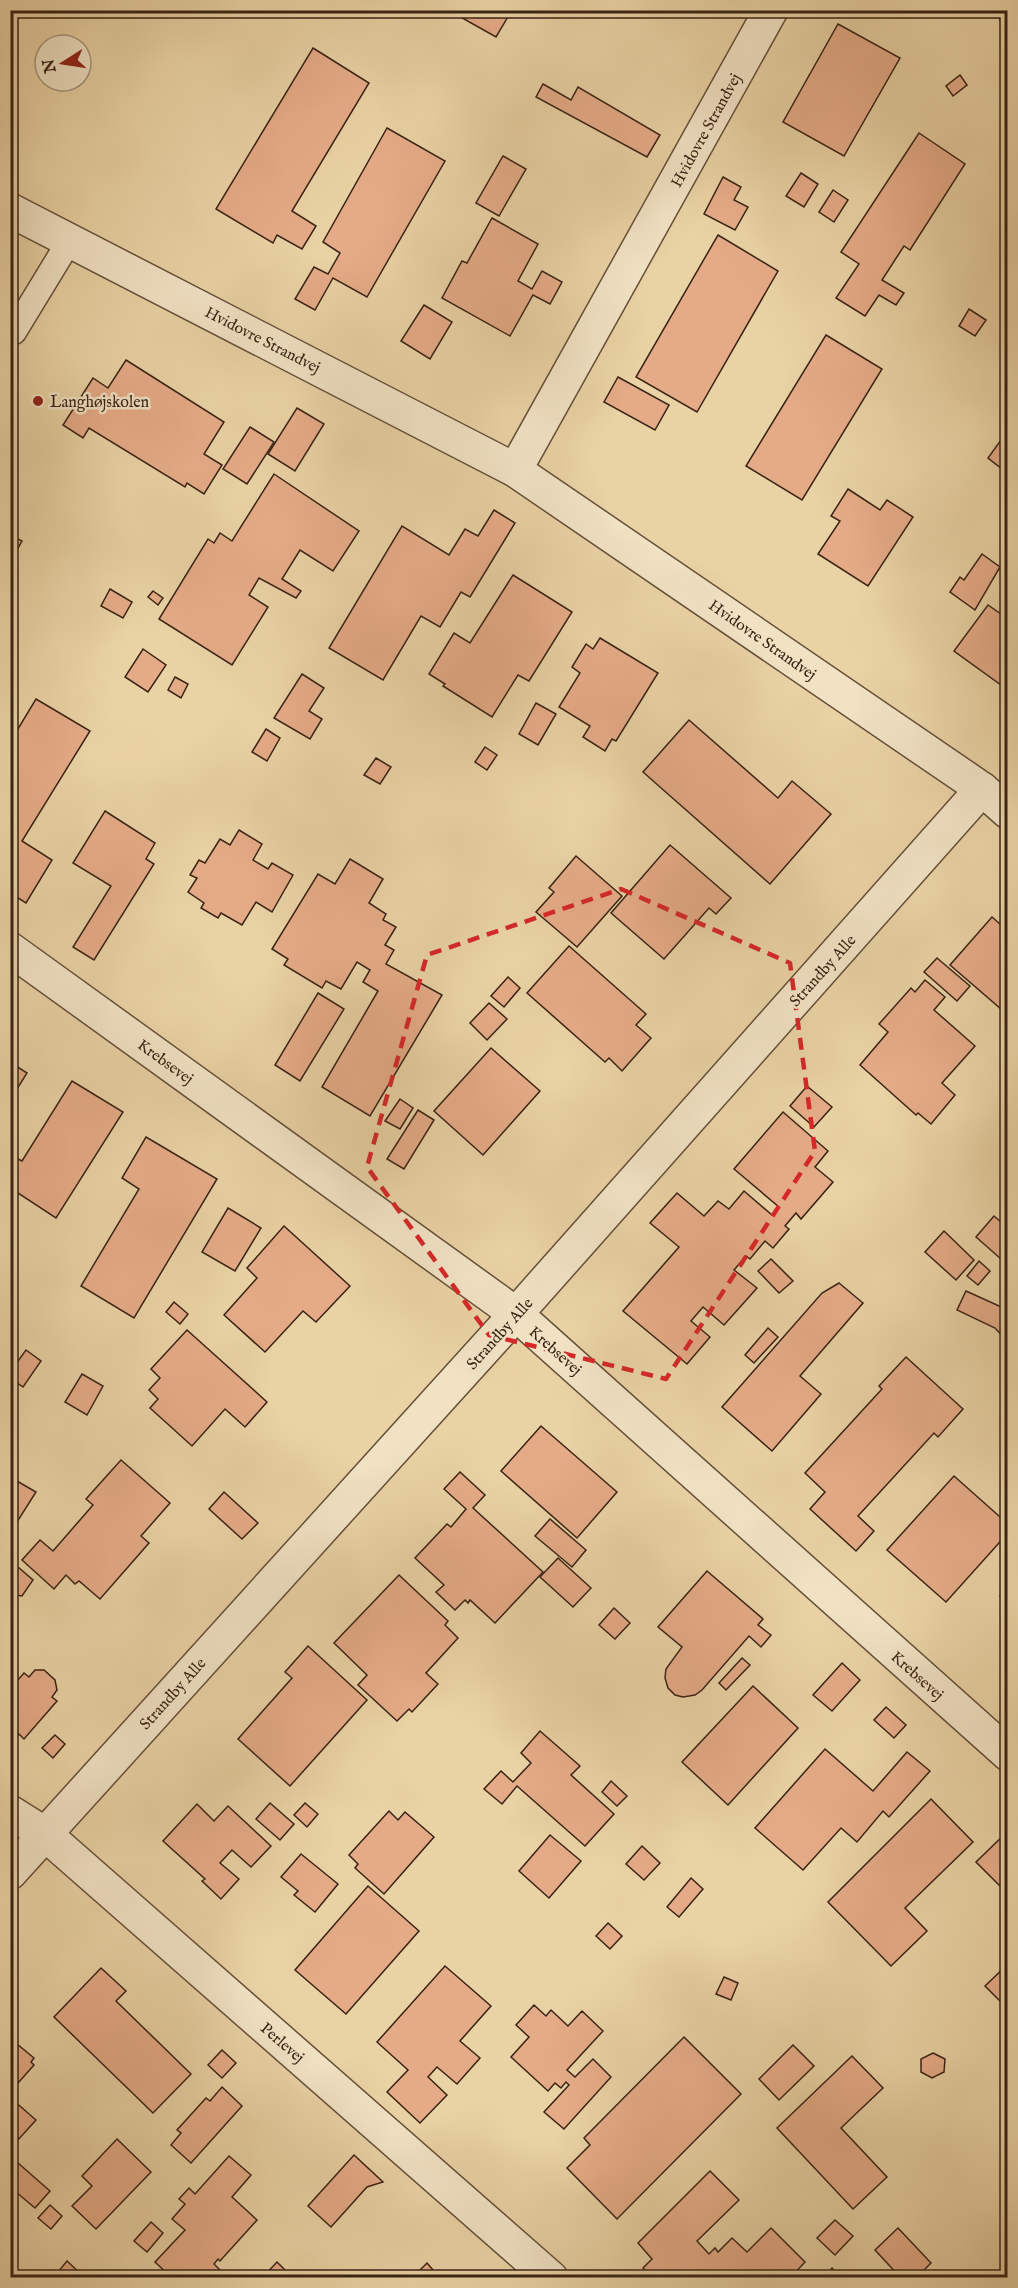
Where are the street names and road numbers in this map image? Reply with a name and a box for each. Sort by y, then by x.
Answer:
street label: Hvidovre Strandvej [667,71,746,191]
street label: Hvidovre Strandvej [201,303,323,379]
street label: Hvidovre Strandvej [704,596,820,685]
street label: Strandby Alle [786,931,861,1012]
street label: Krebsevej [133,1036,197,1090]
street label: Strandby Alle [463,1294,538,1375]
street label: Krebsevej [524,1322,585,1380]
street label: Krebsevej [886,1647,947,1705]
street label: Strandby Alle [136,1654,211,1735]
street label: Perlevej [255,2019,308,2068]

